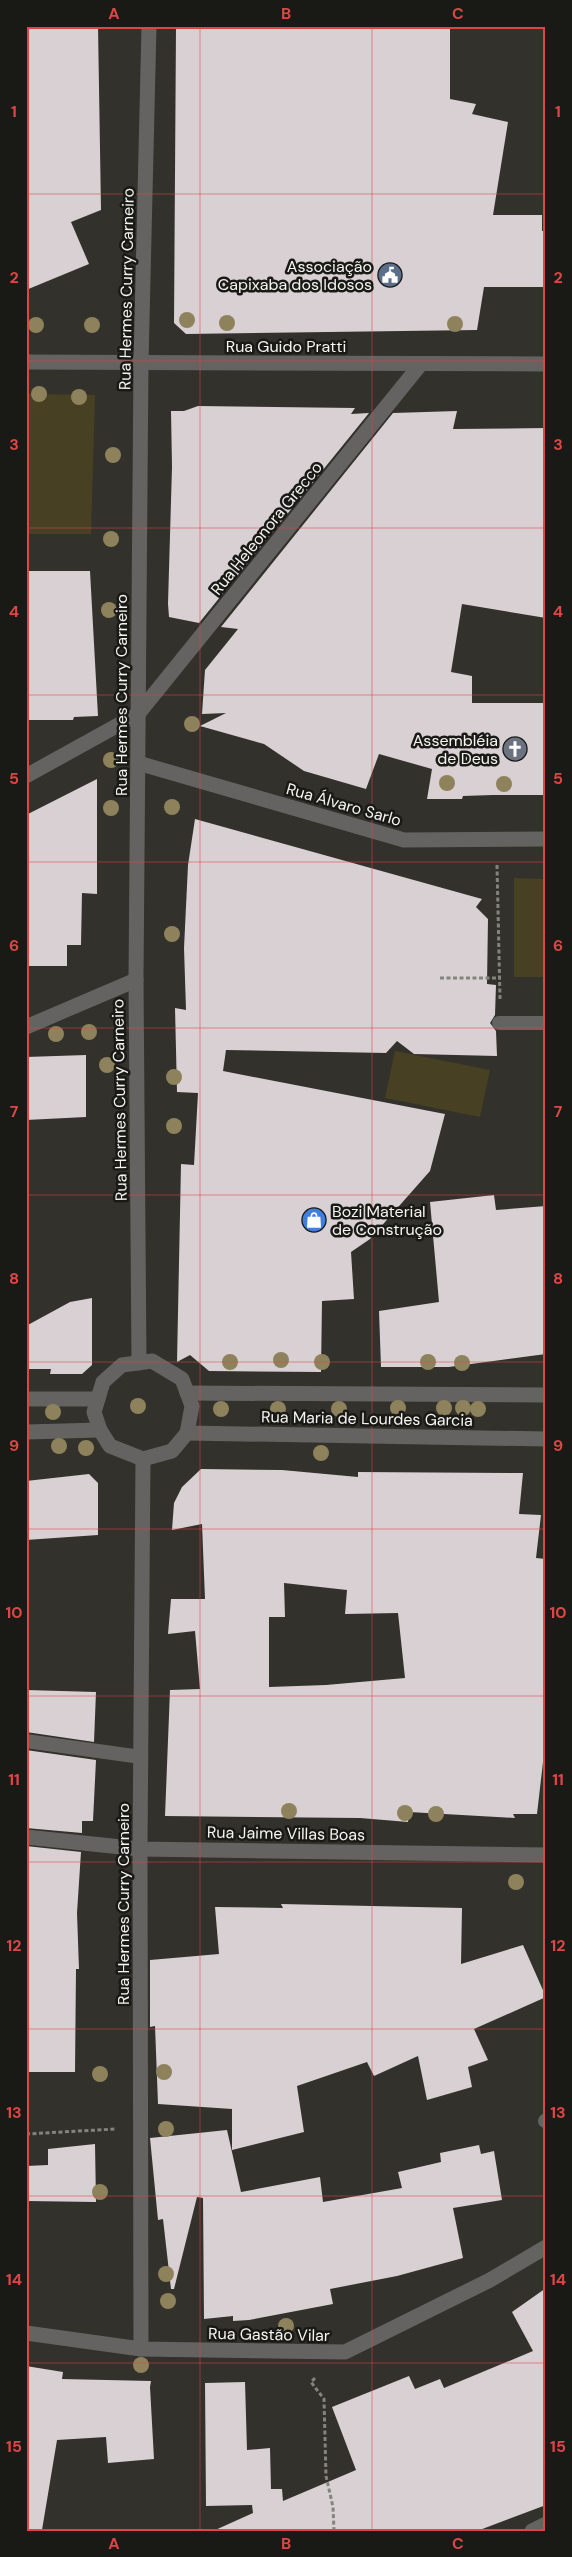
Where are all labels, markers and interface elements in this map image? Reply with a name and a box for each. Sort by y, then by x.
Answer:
text: A [108,3,120,24]
text: B [281,3,291,24]
text: C [452,3,464,24]
text: 1 [11,101,17,122]
text: 1 [555,101,561,122]
street label: Rua Hermes Curry Carneiro [114,188,139,390]
place label: Associação Capixaba dos Idosos [218,256,372,295]
public building icon: Associação Capixaba dos Idosos [377,262,403,288]
text: 2 [9,267,19,288]
text: 2 [553,267,563,288]
street label: Rua Guido Pratti [226,336,346,357]
text: 3 [9,434,19,455]
text: 3 [553,434,563,455]
street label: Rua Heleonora Grecco [206,457,327,599]
street label: Rua Hermes Curry Carneiro [111,594,132,796]
text: 4 [9,601,19,622]
text: 4 [553,601,563,622]
place label: Assembléia de Deus [413,730,498,769]
church icon: Assembléia de Deus [502,736,528,762]
text: 5 [9,768,19,789]
text: 5 [553,768,563,789]
street label: Rua Álvaro Sarlo [284,778,404,831]
text: 6 [9,935,19,956]
text: 6 [553,935,563,956]
street label: Rua Hermes Curry Carneiro [107,999,132,1201]
text: 7 [10,1101,19,1122]
text: 7 [554,1101,563,1122]
place label: Bozi Material de Construção [332,1201,442,1240]
shop icon: Bozi Material de Construção [301,1207,327,1233]
text: 8 [9,1268,19,1289]
text: 8 [553,1268,563,1289]
street label: Rua Maria de Lourdes Garcia [261,1406,473,1431]
text: 9 [9,1435,19,1456]
text: 9 [553,1435,563,1456]
text: 10 [5,1602,23,1623]
text: 10 [549,1602,567,1623]
text: 11 [8,1769,20,1790]
text: 11 [552,1769,564,1790]
street label: Rua Hermes Curry Carneiro [113,1803,134,2005]
street label: Rua Jaime Villas Boas [207,1822,365,1845]
text: 12 [6,1935,22,1956]
text: 12 [550,1935,566,1956]
text: 13 [6,2102,22,2123]
text: 13 [550,2102,566,2123]
text: 14 [6,2269,22,2290]
text: 14 [550,2269,566,2290]
street label: Rua Gastão Vilar [208,2323,330,2346]
text: 15 [6,2436,22,2457]
text: 15 [550,2436,566,2457]
text: A [108,2533,120,2554]
text: B [281,2533,291,2554]
text: C [452,2533,464,2554]

